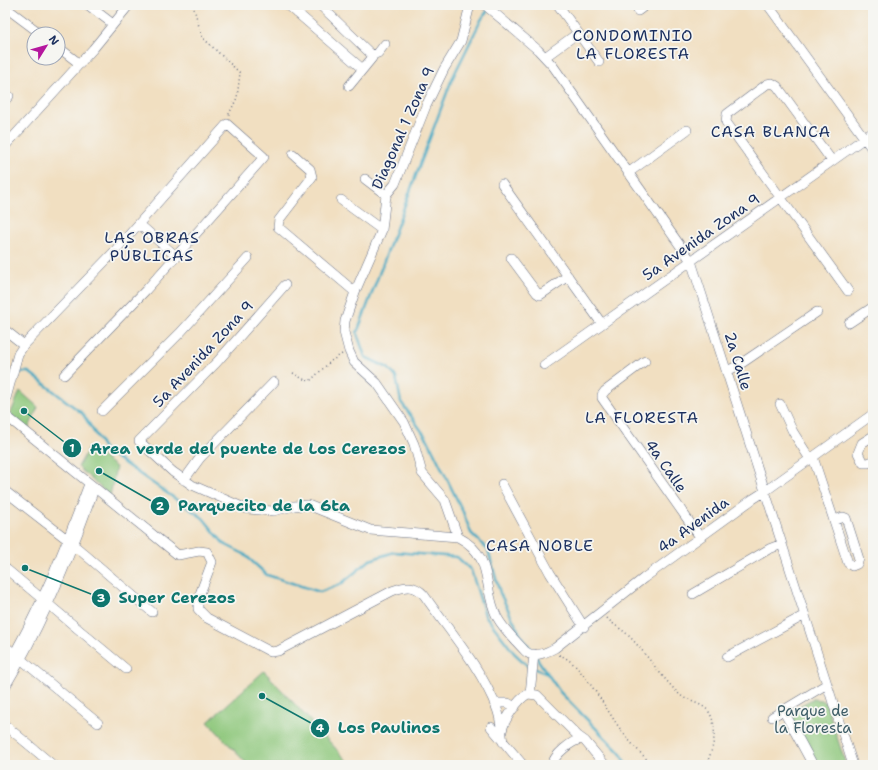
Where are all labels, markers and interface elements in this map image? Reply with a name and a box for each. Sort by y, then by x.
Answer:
district label: CONDOMINIO LA FLORESTA [572,25,694,64]
north arrow [26,26,66,66]
text: N [45,32,62,49]
street label: Diagonal 1 Zona 9 [367,63,439,193]
district label: CASA BLANCA [711,121,831,142]
street label: 5a Avenida Zona 9 [638,189,764,285]
district label: LAS OBRAS PÚBLICAS [104,227,200,266]
street label: 5a Avenida Zona 9 [148,296,258,412]
street label: 2a Calle [720,329,756,393]
district label: LA FLORESTA [585,407,699,428]
callout: Area verde del puente de Los Cerezos [62,434,414,462]
street label: 4a Calle [640,436,692,496]
text: Area verde del puente de Los Cerezos [90,438,406,459]
text: 1 [69,440,75,456]
callout: Parquecito de la 6ta [150,492,358,520]
street label: 4a Avenida [653,492,733,558]
text: Parquecito de la 6ta [178,495,350,516]
text: 2 [156,498,165,514]
district label: CASA NOBLE [486,535,594,556]
callout: Super Cerezos [91,584,244,612]
text: Super Cerezos [118,587,236,608]
text: 3 [97,590,105,606]
park label: Parque de la Floresta [774,701,852,738]
callout: Los Paulinos [310,714,448,742]
text: Los Paulinos [338,717,440,738]
text: 4 [316,720,325,736]

